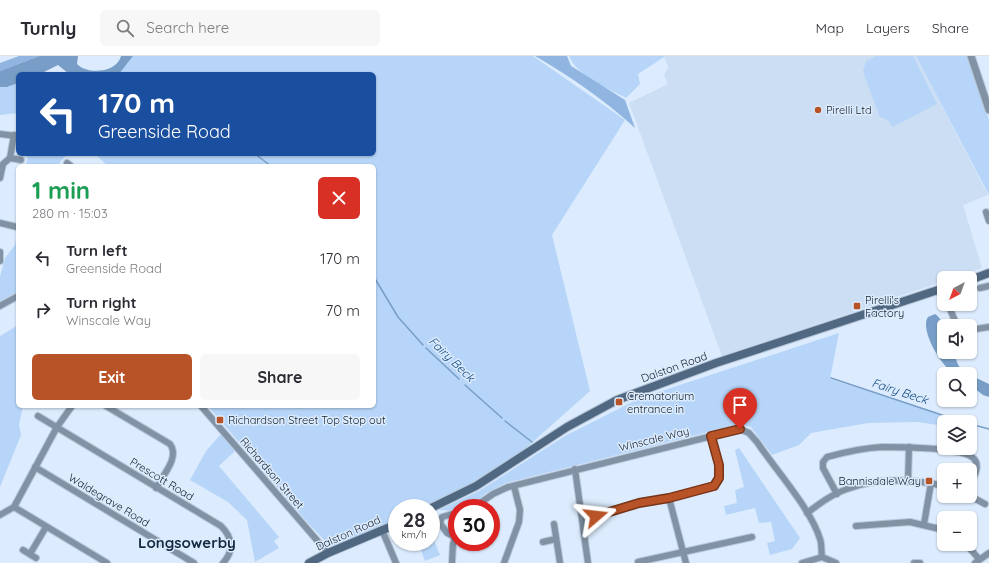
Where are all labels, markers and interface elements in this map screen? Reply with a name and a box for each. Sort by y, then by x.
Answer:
search box [100,10,380,46]
text: Turnly [20,16,76,40]
icon: search [114,17,136,39]
text: Search here [146,18,229,37]
text: Map [815,19,844,37]
text: Layers [866,19,910,37]
text: Share [932,19,969,37]
text: 170 m [98,85,175,120]
icon: left [32,88,84,140]
place label: Pirelli Ltd [826,103,872,117]
marker: Pirelli Ltd [813,105,823,115]
text: Greenside Road [98,120,231,143]
text: 1 min [32,175,90,205]
button: close [318,177,360,219]
text: 280 m · 15:03 [32,205,108,221]
text: Turn left [66,241,128,260]
icon: left [32,247,54,269]
text: 170 m [320,249,360,268]
text: Greenside Road [66,260,162,276]
north arrow [937,271,977,311]
map controls [937,271,977,551]
text: Turn right [66,293,137,312]
place label: Pirelli's Factory [865,293,904,320]
icon: right [32,299,54,321]
text: 70 m [326,301,360,320]
marker: Pirelli's Factory [852,301,862,311]
text: Winscale Way [66,312,151,328]
button: sound [937,319,977,359]
water label: Fairy Beck [426,333,479,386]
street label: Dalston Road [639,349,709,385]
button: Exit [32,354,192,400]
button: Share [200,354,360,400]
button: search [937,367,977,407]
water label: Fairy Beck [870,375,932,408]
pin [723,388,757,429]
place label: Crematorium entrance in [627,389,694,416]
icon: arrive [729,394,751,416]
marker: Crematorium entrance in [614,397,624,407]
place label: Richardson Street Top Stop out [228,413,386,427]
marker: Richardson Street Top Stop out [215,415,225,425]
button: layers [937,415,977,455]
street label: Winscale Way [617,424,691,454]
street label: Richardson Street [237,434,307,512]
street label: Prescott Road [128,454,196,504]
button: + [937,463,977,503]
street label: Waldegrave Road [66,470,152,530]
place label: Bannisdale Way [839,474,921,488]
marker: Bannisdale Way [924,476,934,486]
position arrow [575,495,617,537]
speed limit sign: 30 [448,499,500,551]
text: 28 [403,507,425,532]
button: − [937,511,977,551]
street label: Dalston Road [314,513,382,553]
text: km/h [401,528,427,541]
district label: Longsowerby [138,533,236,552]

